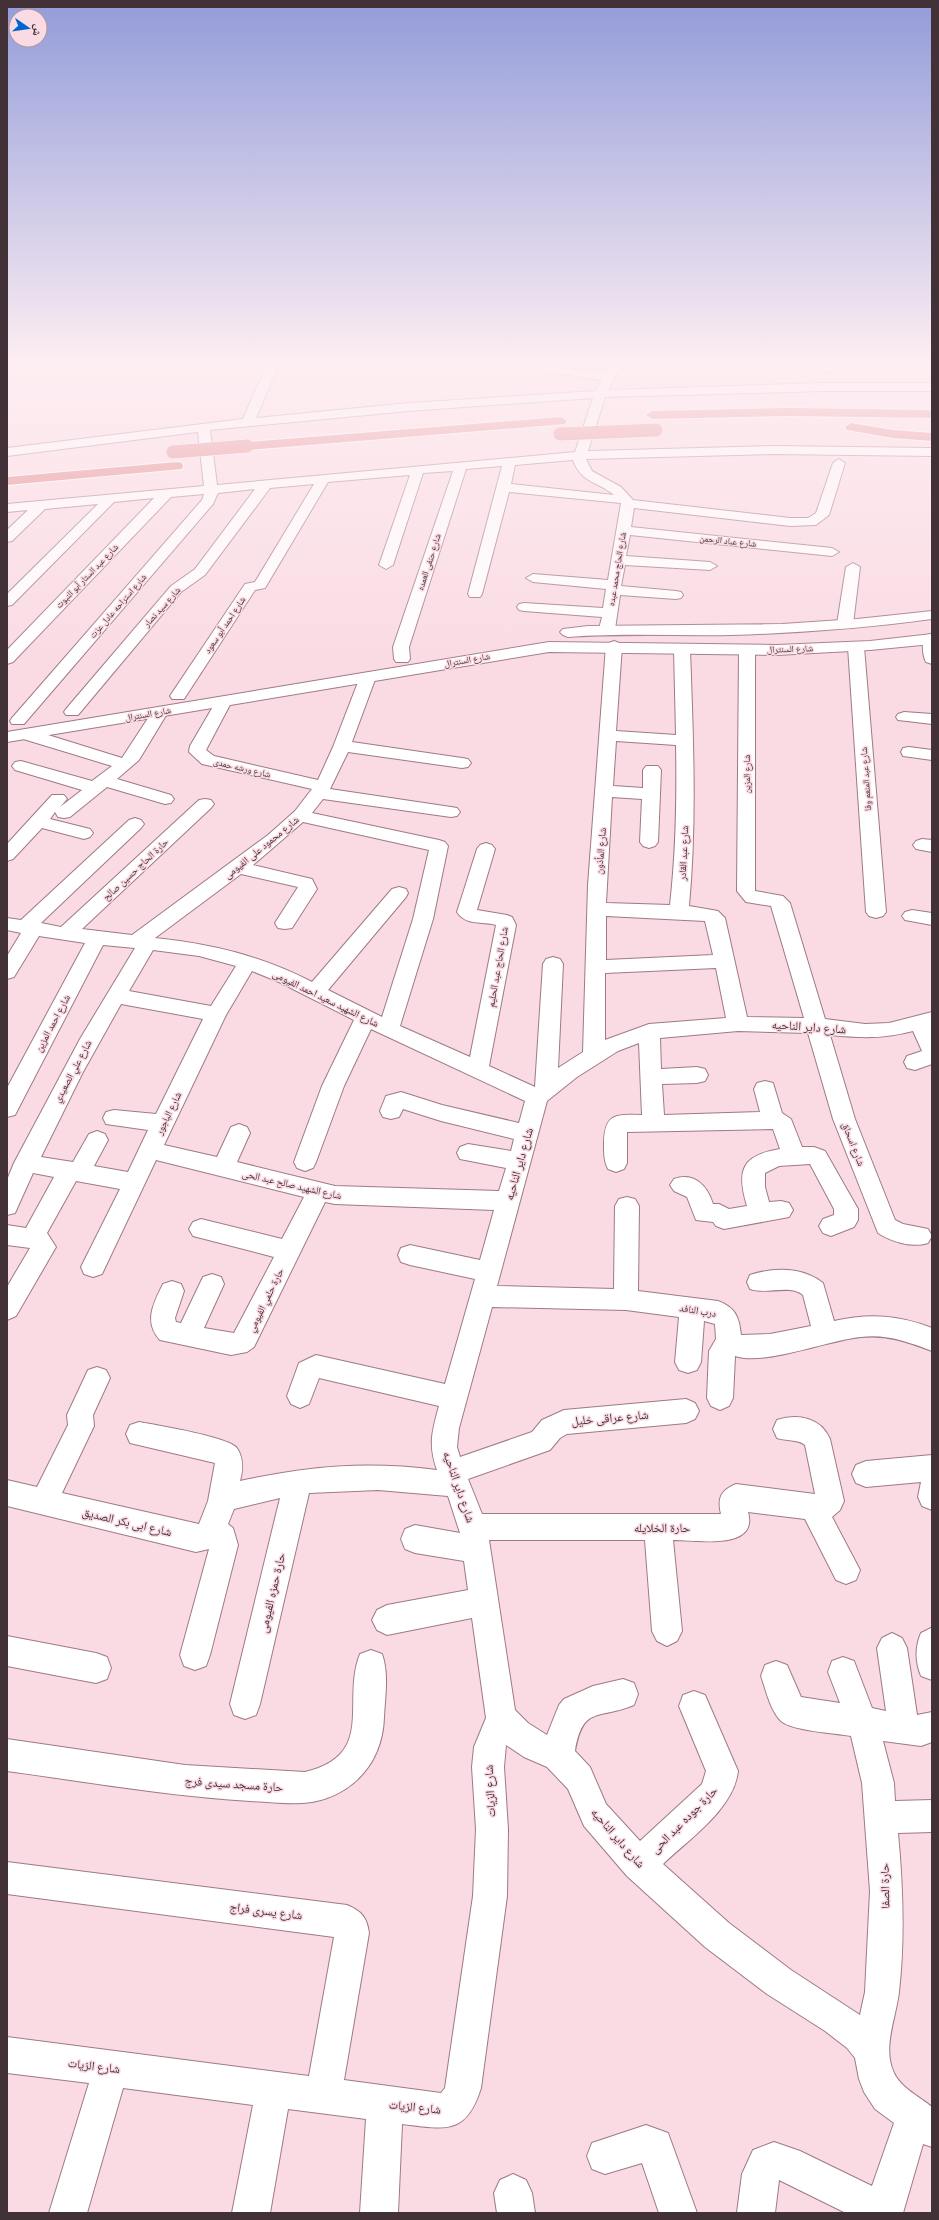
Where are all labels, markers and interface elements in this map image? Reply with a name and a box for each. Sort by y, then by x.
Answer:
north arrow [8,8,48,48]
text: ش [29,23,46,38]
street label: شارع الحاج محمد عبده [605,531,629,607]
street label: شارع حنفى العمده [414,532,444,592]
street label: شارع عباد الرحمن [699,532,757,550]
street label: شارع عبد الستار أبو النبوت [53,541,121,611]
street label: شارع استراحه عادل عزت [87,571,149,641]
street label: شارع سيد نصار [140,584,183,630]
street label: شارع احمد أبو سعود [202,594,248,656]
street label: شارع السنترال [767,642,813,656]
street label: شارع السنترال [443,650,491,670]
street label: شارع السنترال [124,704,172,724]
street label: شارع عبد المنعم وفا [858,747,874,811]
street label: شارع المزين [741,754,753,794]
street label: شارع ورشه حمدى [212,756,272,780]
street label: شارع محمود على الفيومى [221,813,302,882]
street label: شارع عبد القادر [676,825,691,882]
street label: شارع المأذون [592,827,609,875]
street label: حارة الحاج حسين صالح [100,835,172,903]
street label: شارع الحاج عبد الحليم [484,925,512,1008]
street label: شارع الشهيد سعيد احمد الفيومى [271,967,381,1030]
street label: شارع احمد المزين [32,992,73,1054]
street label: شارع داير الناحيه [771,1016,847,1038]
street label: شارع علي الصعيدي [50,1037,96,1105]
street label: شارع الباجور [152,1089,185,1138]
street label: شارع اسحاق [839,1120,868,1168]
street label: شارع داير الناحيه [501,1126,537,1202]
street label: شارع الشهيد صالح عبد الحى [241,1167,343,1202]
street label: حارة حلمي الفيومي [244,1266,288,1335]
street label: درب النافد [679,1301,717,1320]
street label: شارع عراقى خليل [571,1407,649,1429]
street label: شارع داير الناحيه [439,1449,479,1525]
street label: شارع ابى بكر الصديق [81,1504,174,1540]
street label: حارة الخلايله [634,1520,690,1535]
street label: حارة حمزه الفيومى [255,1551,288,1635]
street label: شارع الزيات [481,1764,499,1818]
street label: حارة مسجد سيدى فرج [184,1773,284,1795]
street label: حارة جوده عبد الحى [647,1783,721,1857]
street label: شارع داير الناحيه [587,1805,649,1871]
street label: حارة الصفا [877,1863,892,1909]
street label: شارع يسرى فراج [229,1899,303,1923]
street label: شارع الزيات [67,2055,121,2077]
street label: شارع الزيات [388,2096,442,2118]

